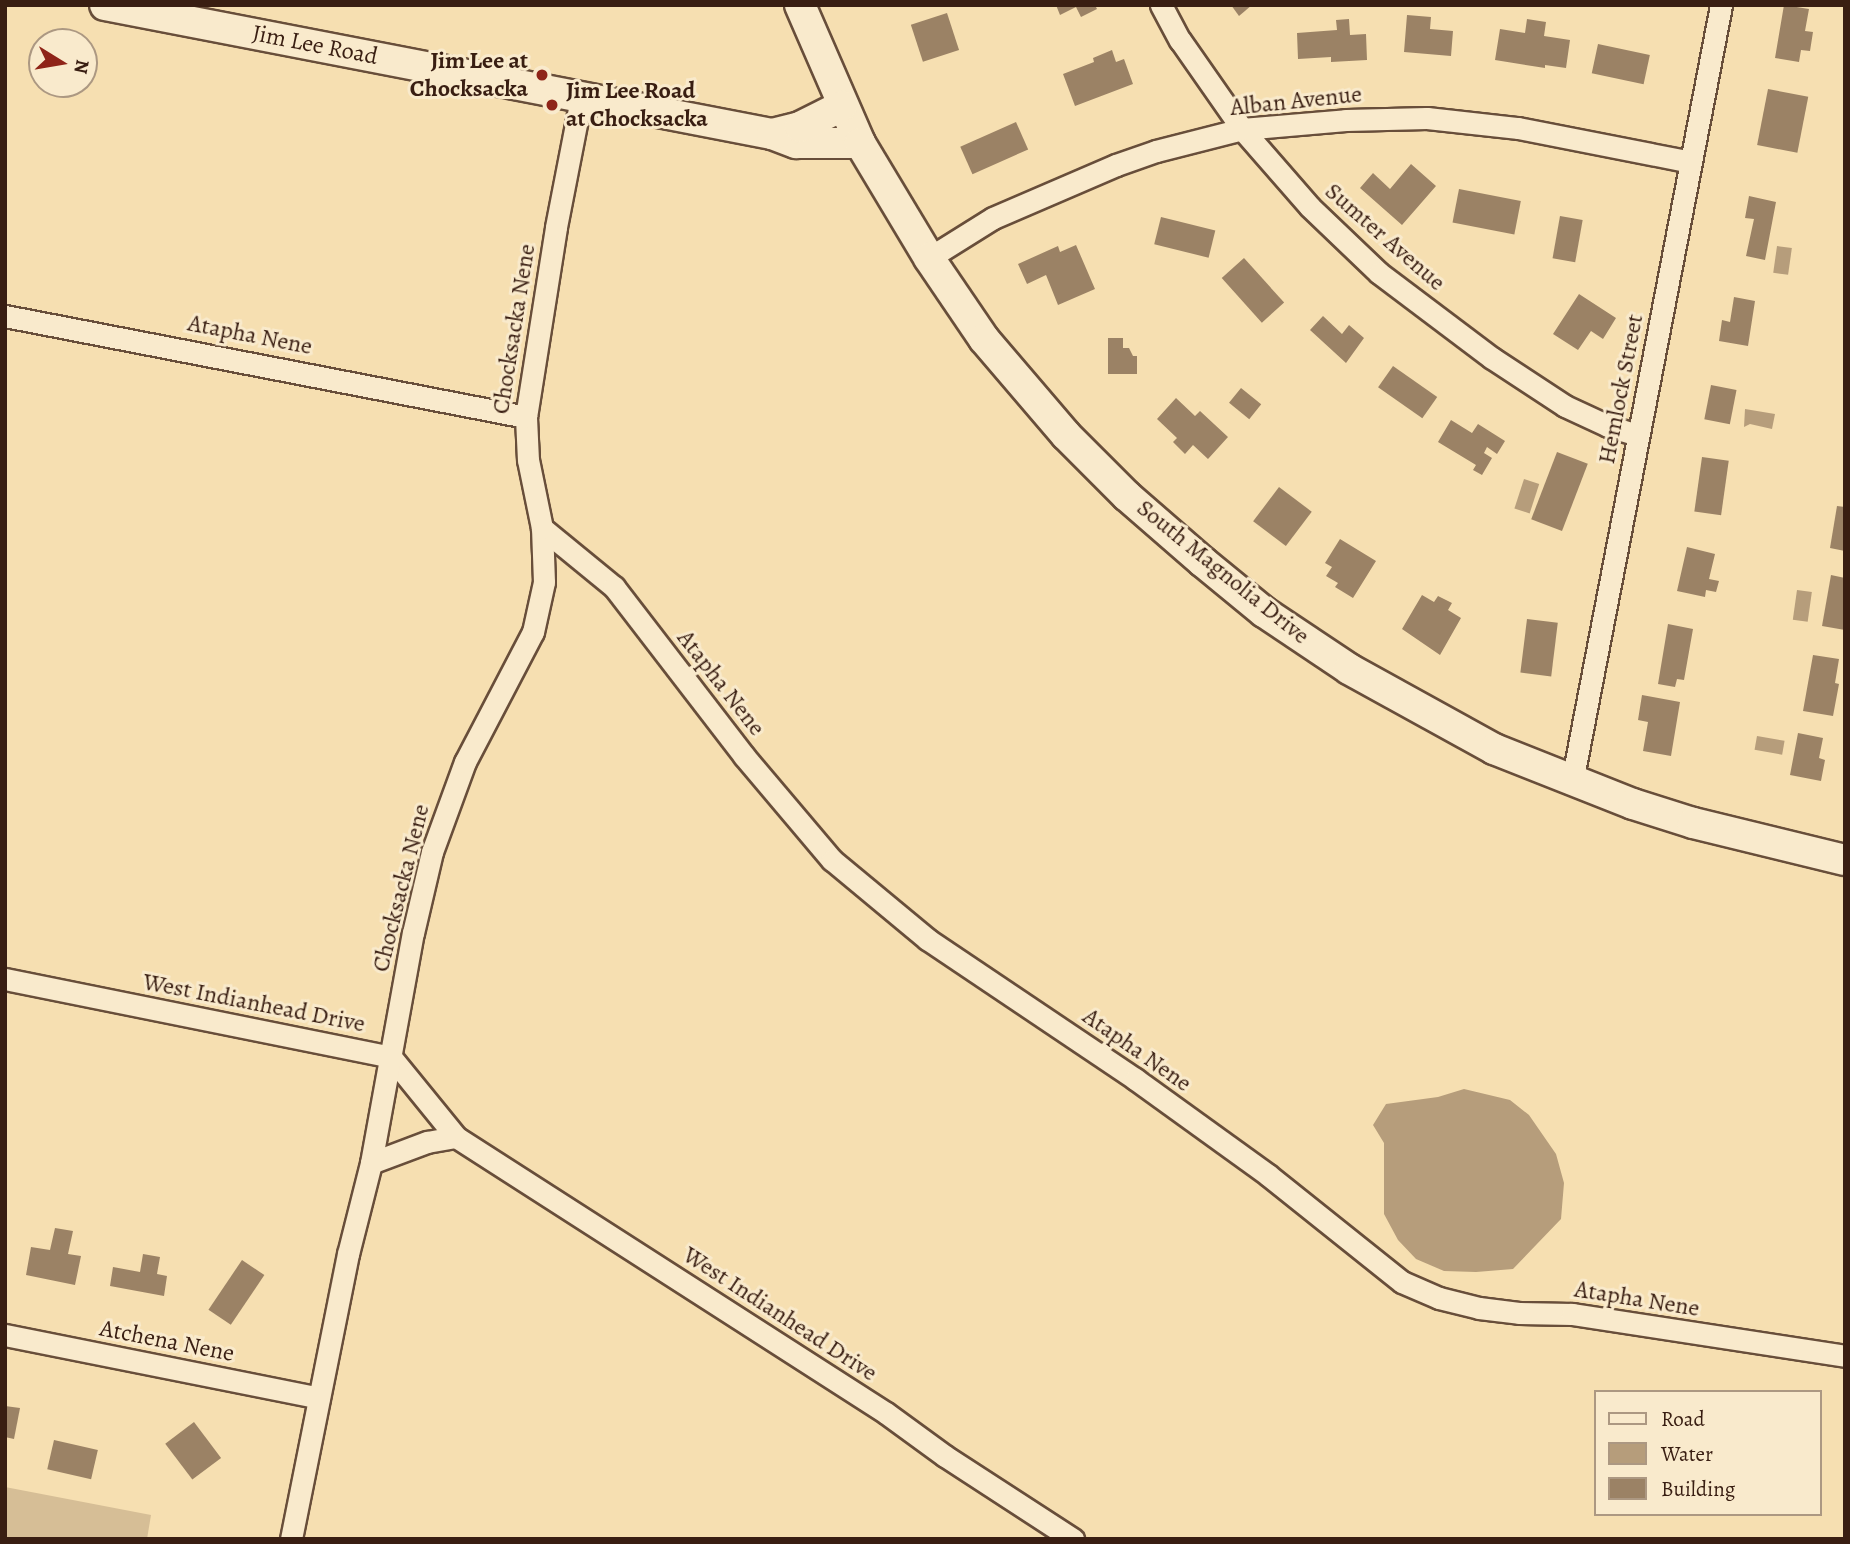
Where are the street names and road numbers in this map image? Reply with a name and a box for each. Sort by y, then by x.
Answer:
street label: Jim Lee Road [250,19,380,71]
street label: Alban Avenue [1229,80,1363,122]
street label: Sumter Avenue [1319,177,1451,297]
street label: Chocksacka Nene [486,242,542,416]
street label: Atapha Nene [185,309,315,361]
street label: Hemlock Street [1592,312,1650,466]
street label: South Magnolia Drive [1131,494,1315,650]
street label: Atapha Nene [671,624,771,742]
street label: Chocksacka Nene [366,801,436,975]
street label: West Indianhead Drive [141,967,367,1039]
street label: Atapha Nene [1077,1002,1197,1098]
street label: West Indianhead Drive [678,1241,882,1387]
street label: Atapha Nene [1573,1275,1701,1323]
street label: Atchena Nene [97,1314,237,1368]

